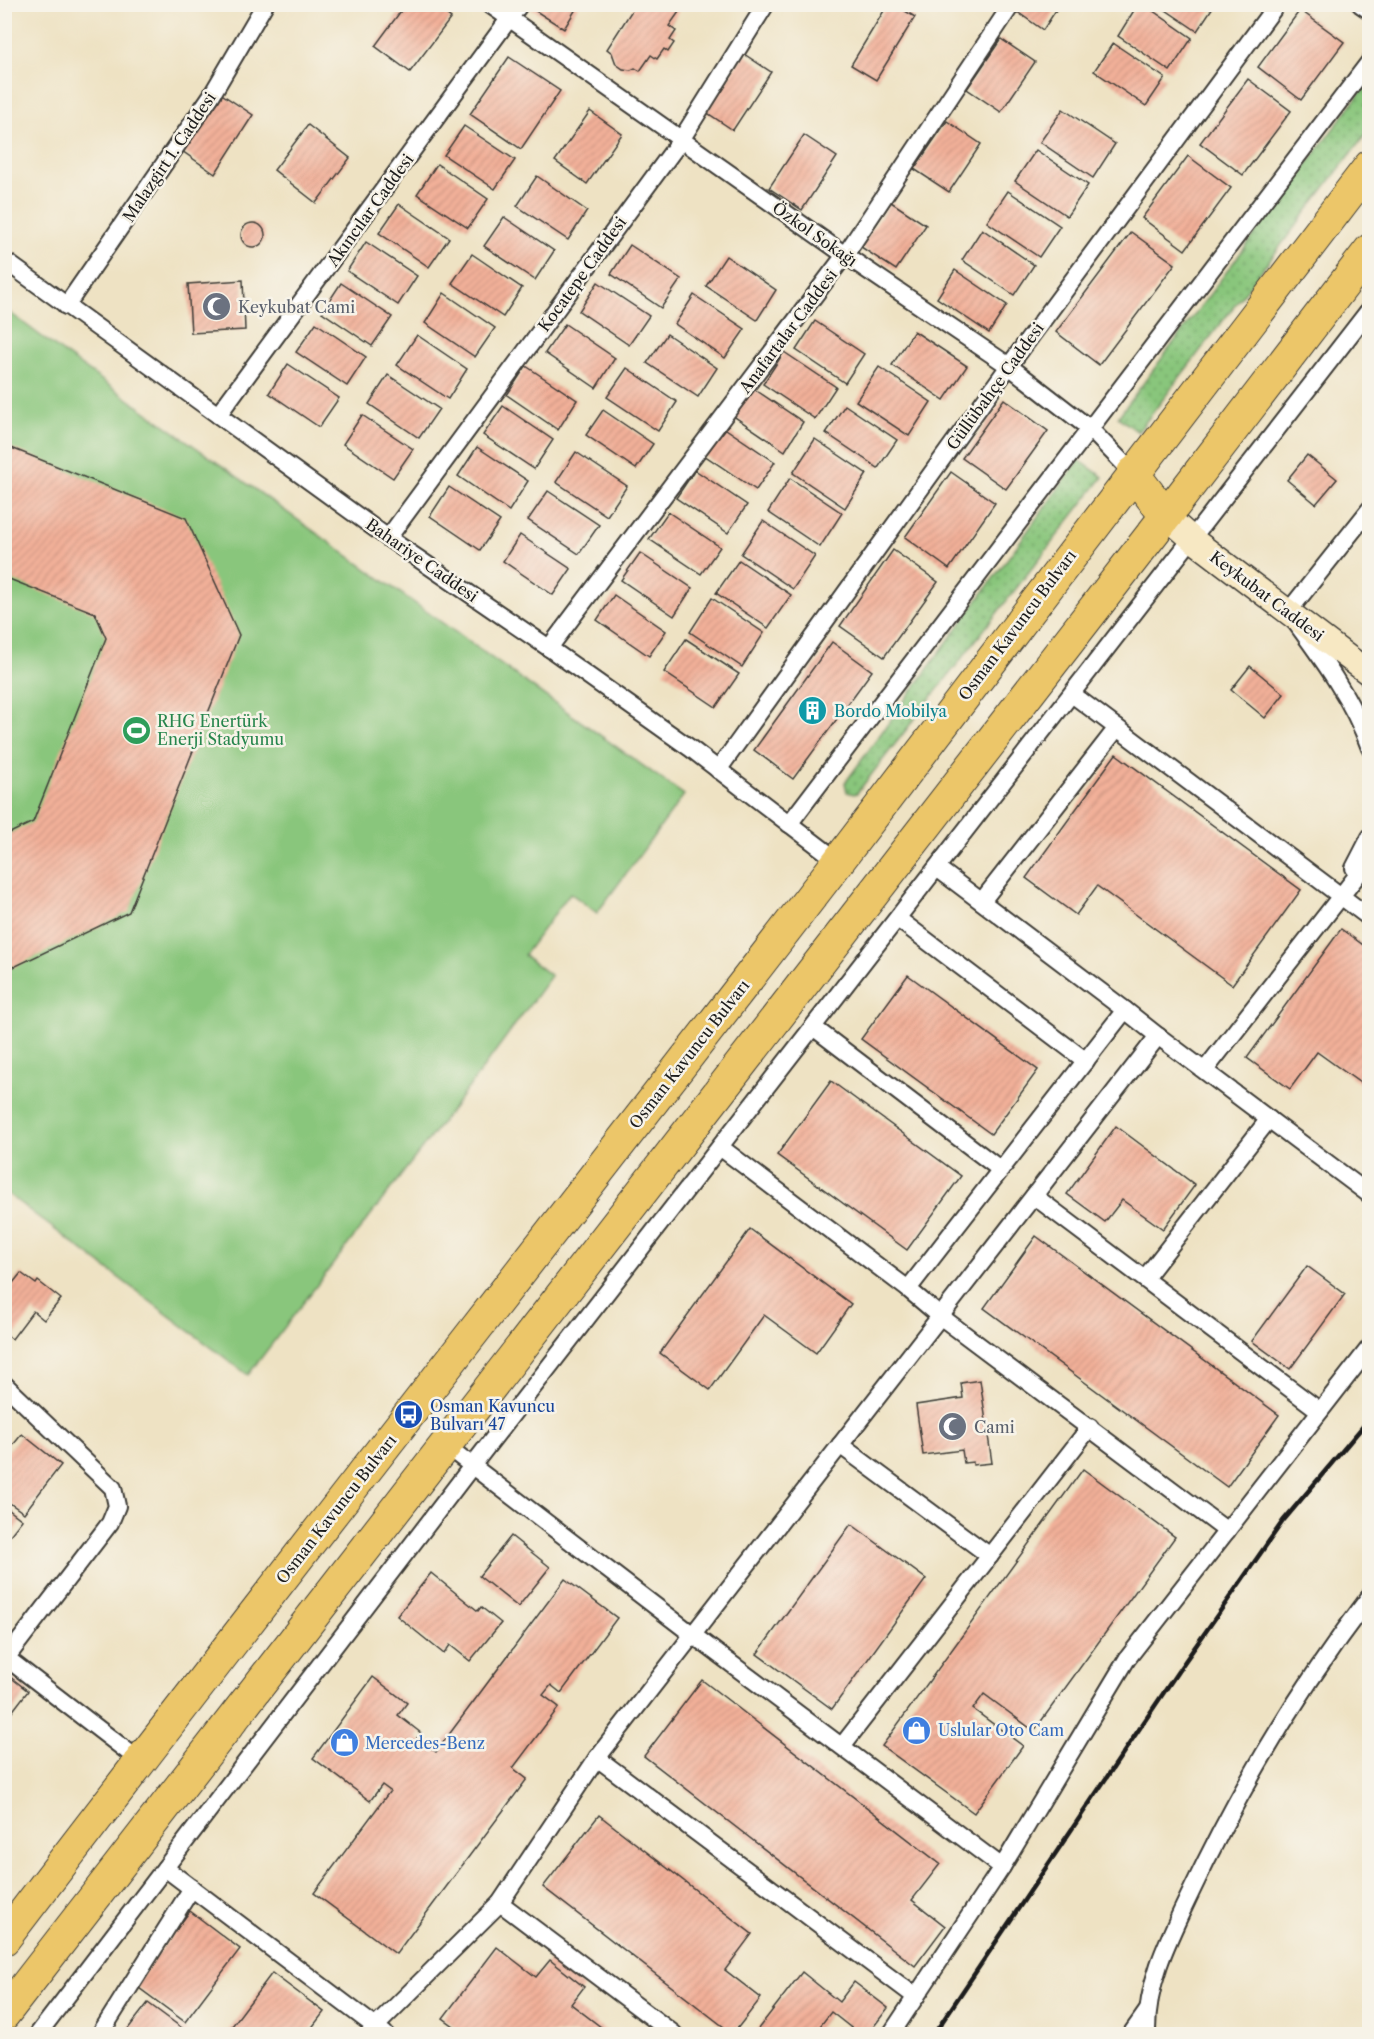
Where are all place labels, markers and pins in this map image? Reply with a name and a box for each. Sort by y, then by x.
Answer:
mosque icon: Keykubat Cami [201,291,233,323]
place label: Keykubat Cami [238,297,355,317]
building icon: Bordo Mobilya [797,695,829,727]
place label: Bordo Mobilya [834,701,948,721]
place label: RHG Enertürk Enerji Stadyumu [157,711,284,749]
sports icon: RHG Enertürk Enerji Stadyumu [120,714,152,746]
place label: Osman Kavuncu Bulvarı 47 [430,1396,555,1434]
bus stop icon: Osman Kavuncu Bulvarı 47 [393,1399,425,1431]
mosque icon: Cami [937,1411,969,1443]
place label: Cami [974,1417,1015,1437]
shop icon: Uslular Oto Cam [901,1714,933,1746]
place label: Uslular Oto Cam [938,1720,1064,1740]
shop icon: Mercedes-Benz [328,1727,360,1759]
place label: Mercedes-Benz [365,1733,485,1753]

